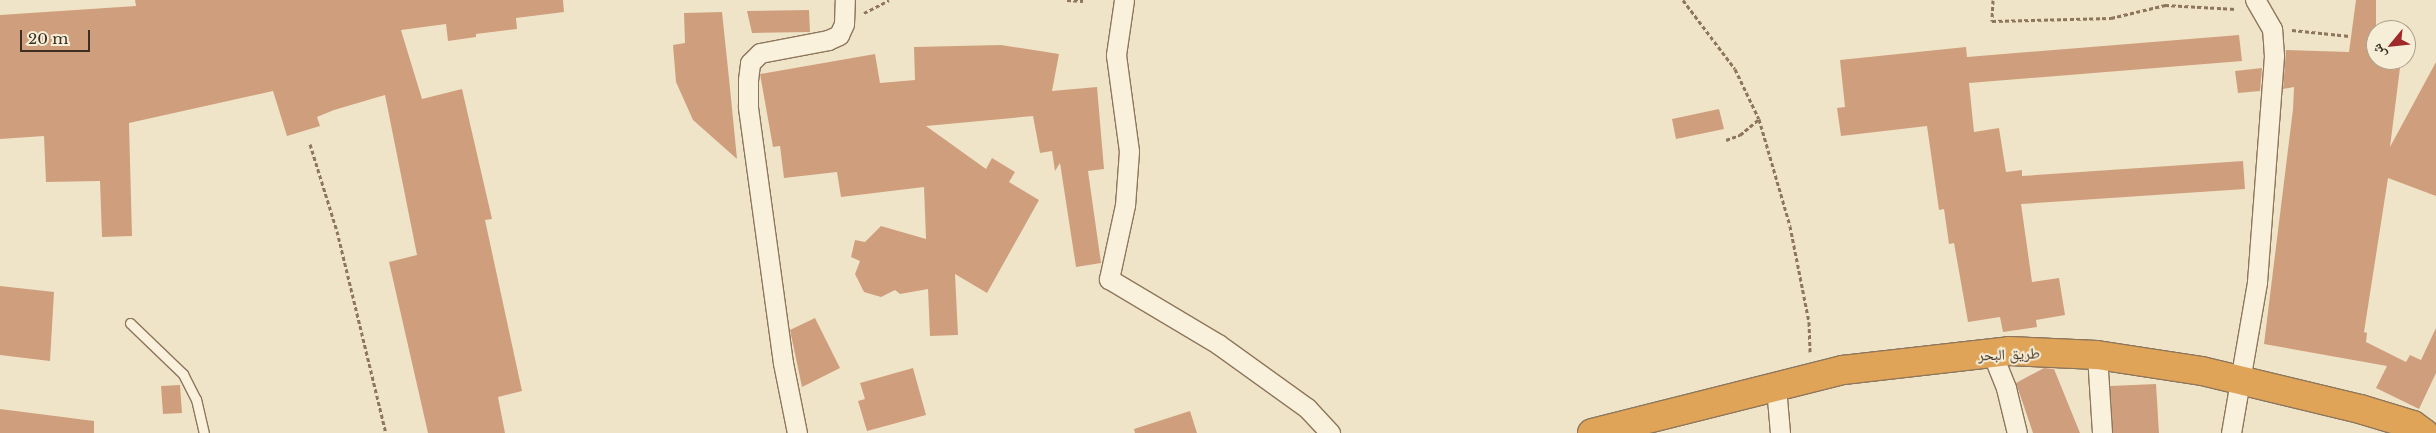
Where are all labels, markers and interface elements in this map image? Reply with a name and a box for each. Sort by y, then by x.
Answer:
scale bar [22,20,92,52]
north arrow [2366,20,2416,70]
text: 20 m [28,29,68,48]
text: ش [2367,41,2390,62]
street label: طريق البحر [1978,344,2040,364]

